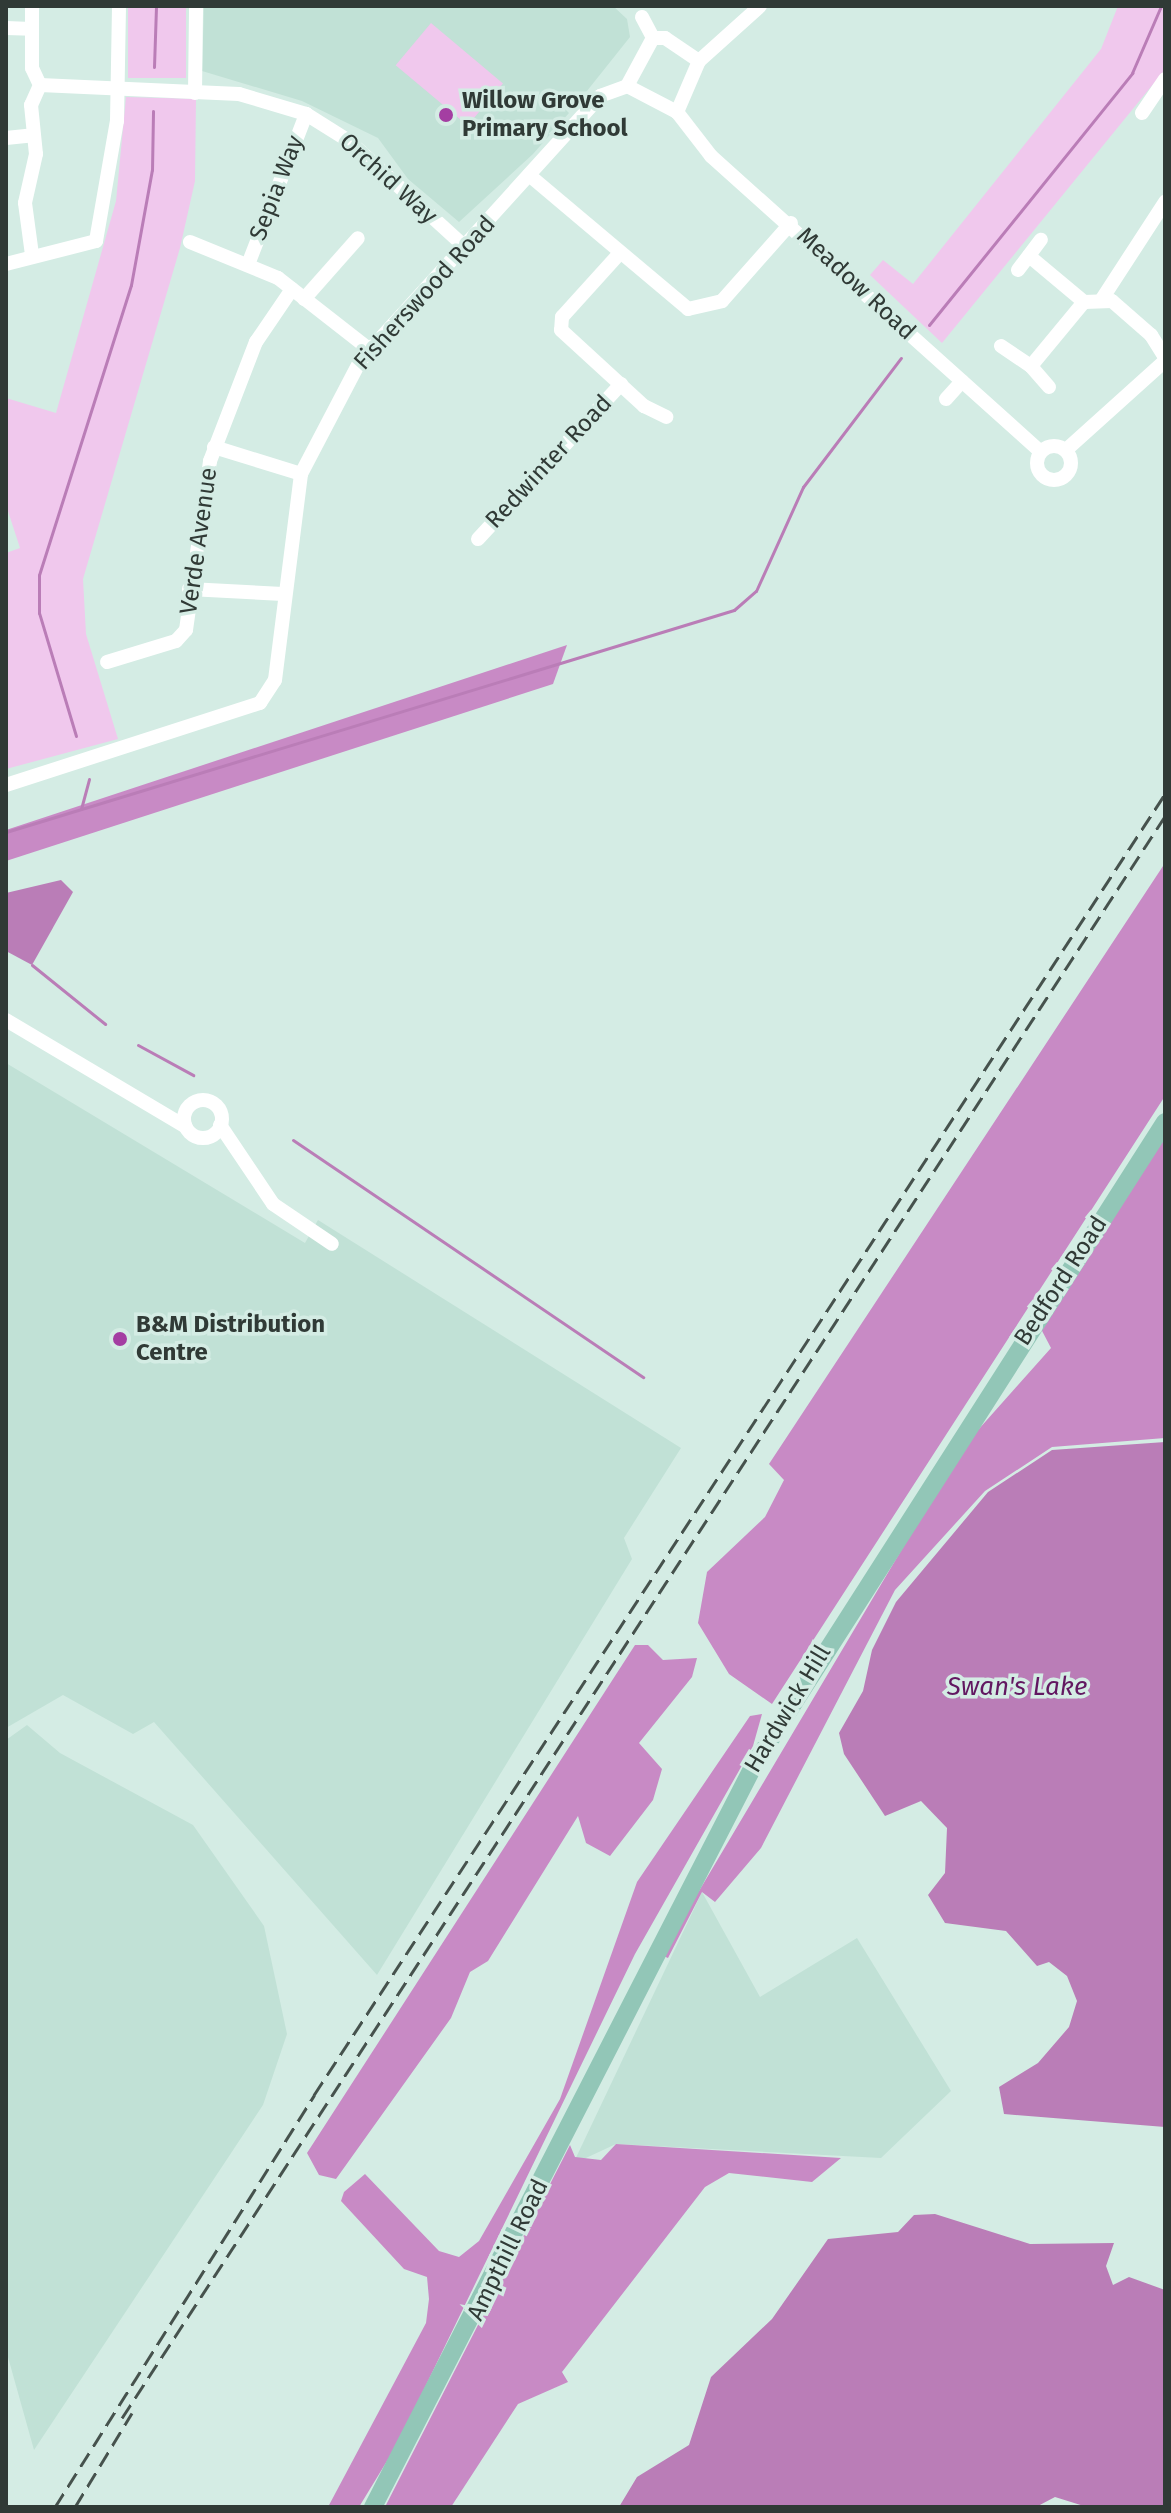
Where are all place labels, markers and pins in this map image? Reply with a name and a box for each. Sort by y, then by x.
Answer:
place label: Willow Grove Primary School [462,87,628,143]
marker: Willow Grove Primary School [437,106,455,124]
place label: B&M Distribution Centre [136,1311,325,1367]
marker: B&M Distribution Centre [111,1330,129,1348]

